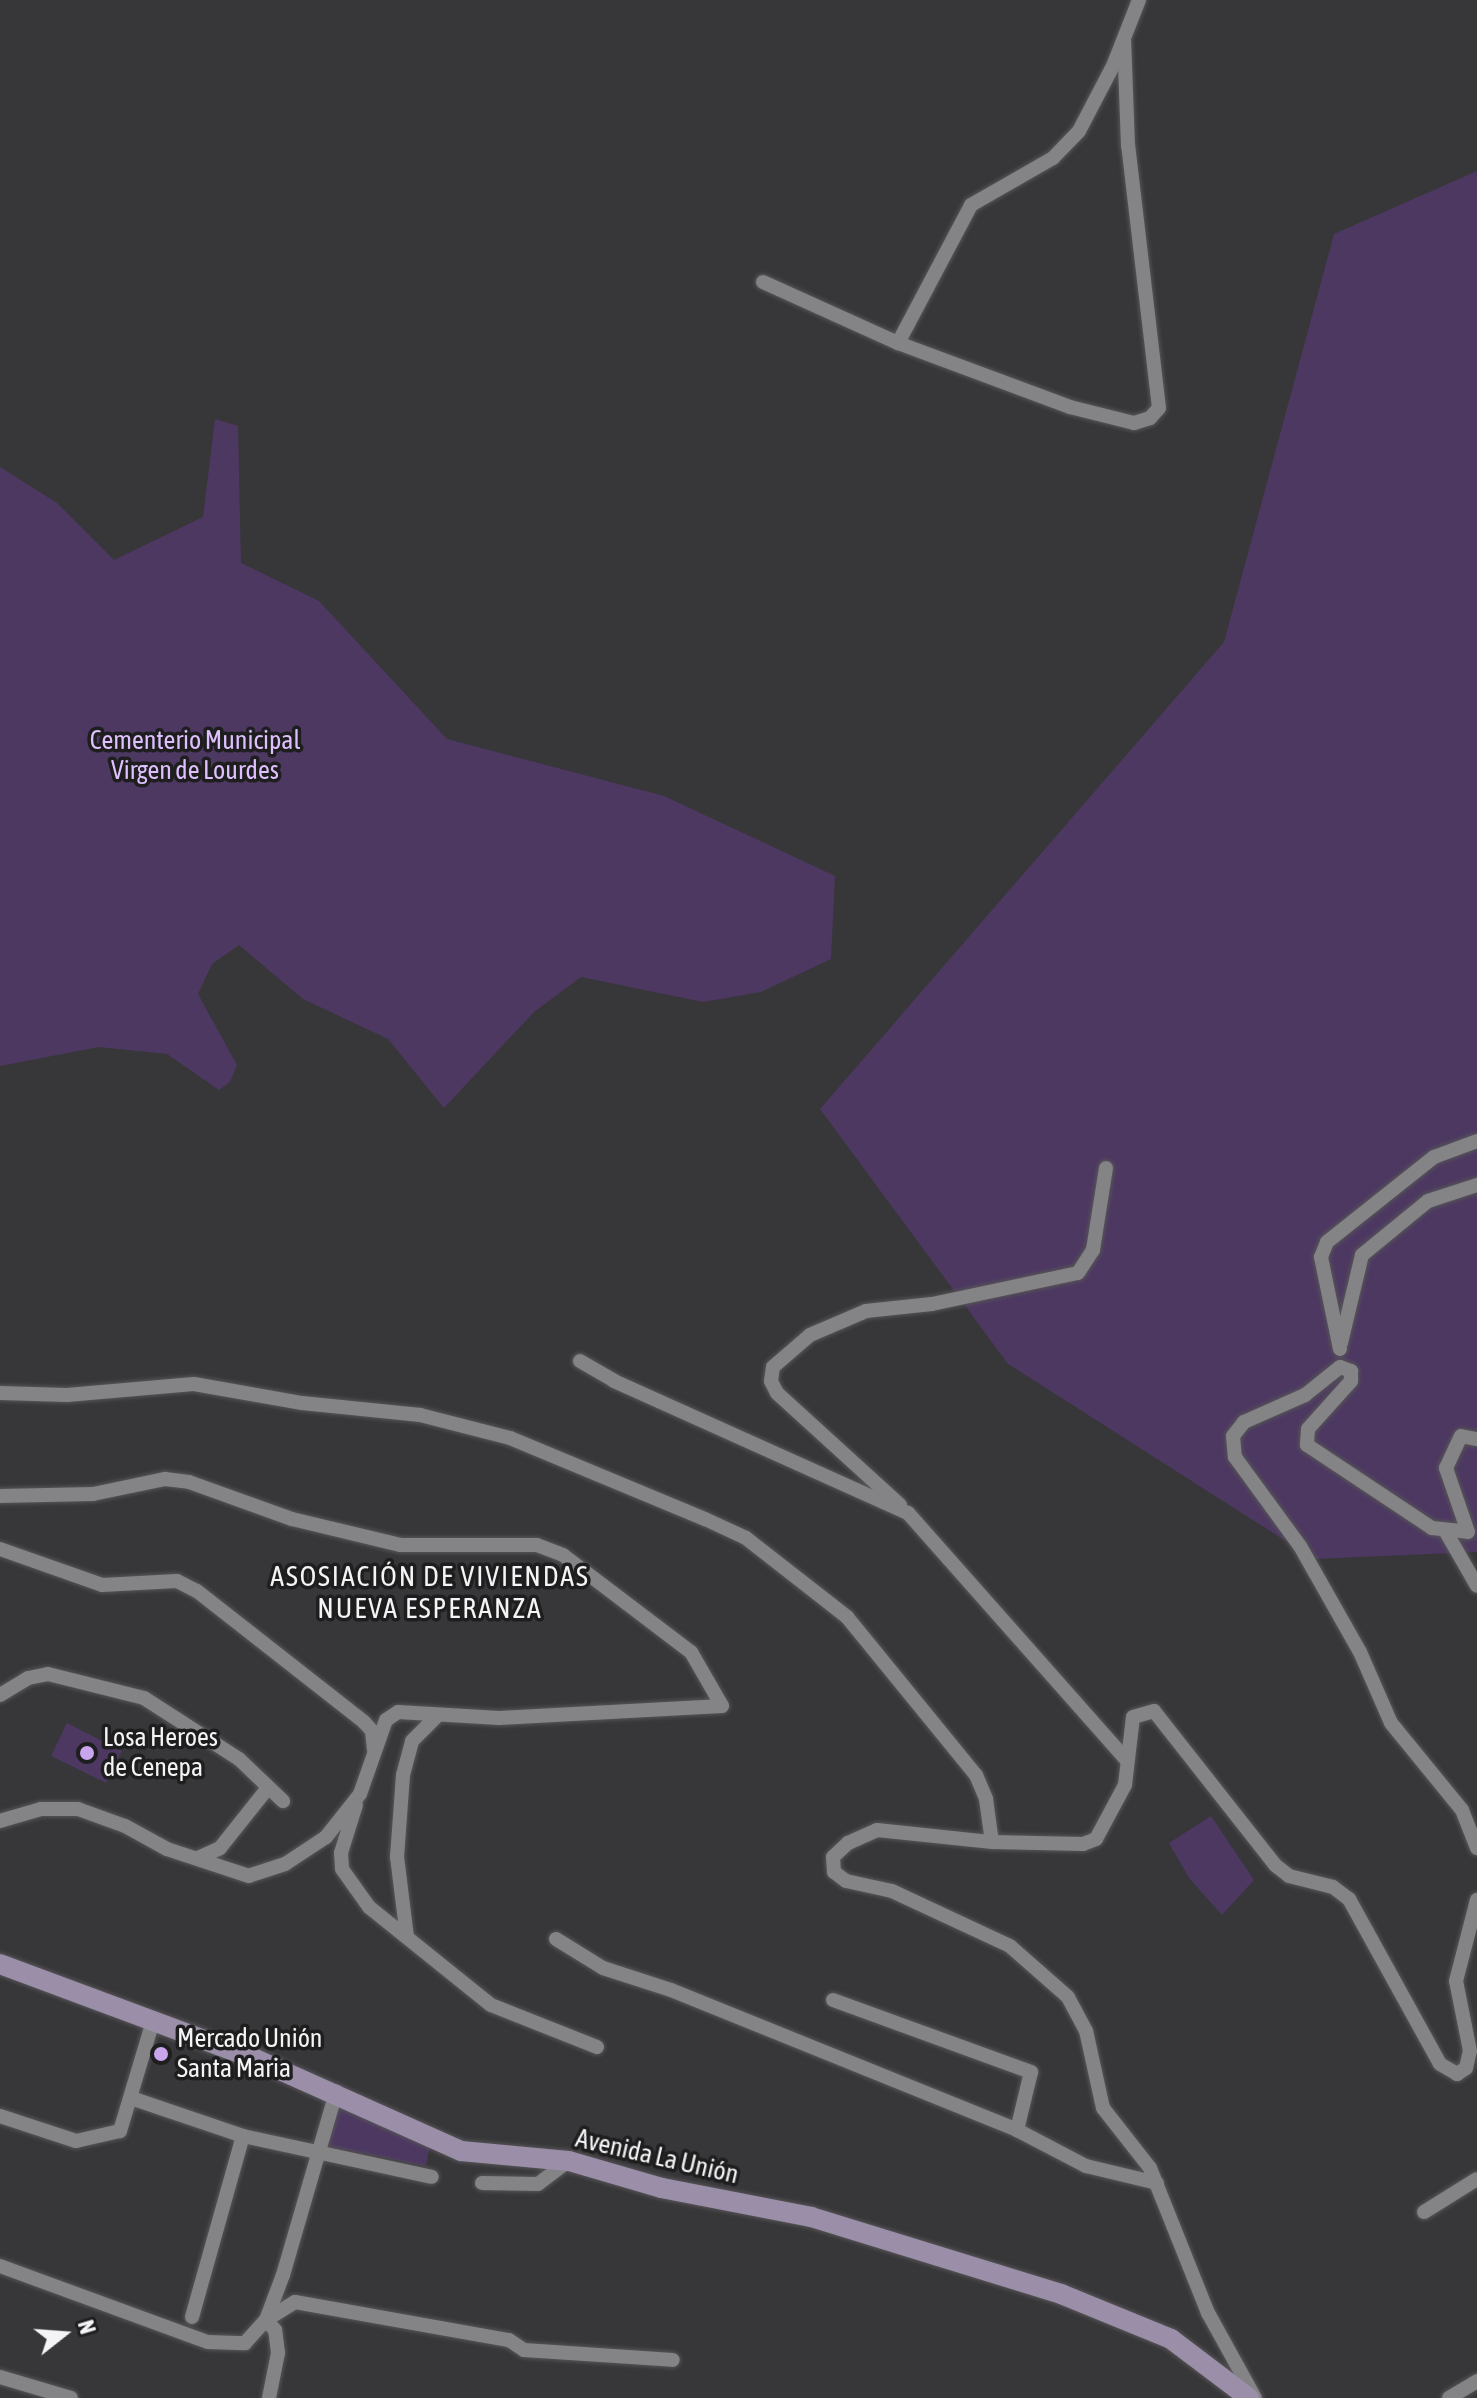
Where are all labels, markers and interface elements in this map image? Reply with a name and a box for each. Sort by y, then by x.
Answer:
park label: Cementerio Municipal Virgen de Lourdes [90,725,300,786]
district label: ASOSIACIÓN DE VIVIENDAS NUEVA ESPERANZA [270,1559,590,1625]
place label: Losa Heroes de Cenepa [103,1722,218,1784]
marker: Losa Heroes de Cenepa [78,1744,96,1762]
place label: Mercado Unión Santa Maria [177,2023,322,2084]
marker: Mercado Unión Santa Maria [152,2045,170,2063]
street label: Avenida La Unión [573,2123,741,2191]
north arrow [24,2294,104,2374]
text: N [73,2317,101,2337]

